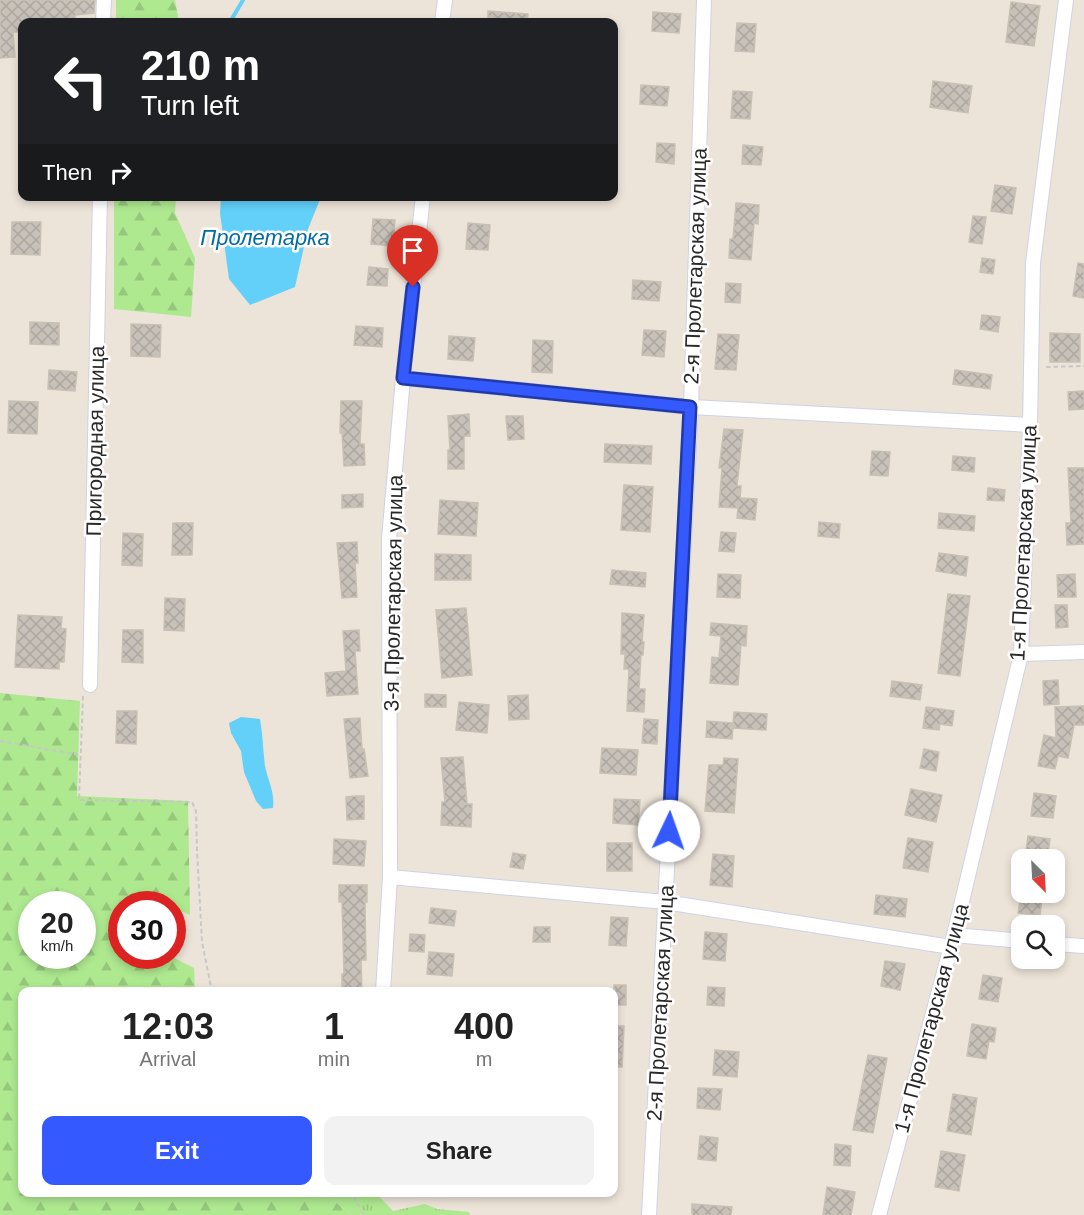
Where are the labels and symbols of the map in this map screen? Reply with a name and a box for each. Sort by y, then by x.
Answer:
street label: 2-я Пролетарская улица [679,147,711,385]
water label: Пролетарка [200,225,330,250]
pin [387,225,438,287]
street label: Пригородная улица [82,345,108,537]
street label: 1-я Пролетарская улица [1005,424,1041,662]
street label: 3-я Пролетарская улица [379,474,407,711]
position arrow [637,799,701,863]
north arrow [1011,849,1065,903]
street label: 2-я Пролетарская улица [642,884,678,1122]
speed limit sign: 30 [108,891,186,969]
street label: 1-я Пролетарская улица [889,900,973,1135]

